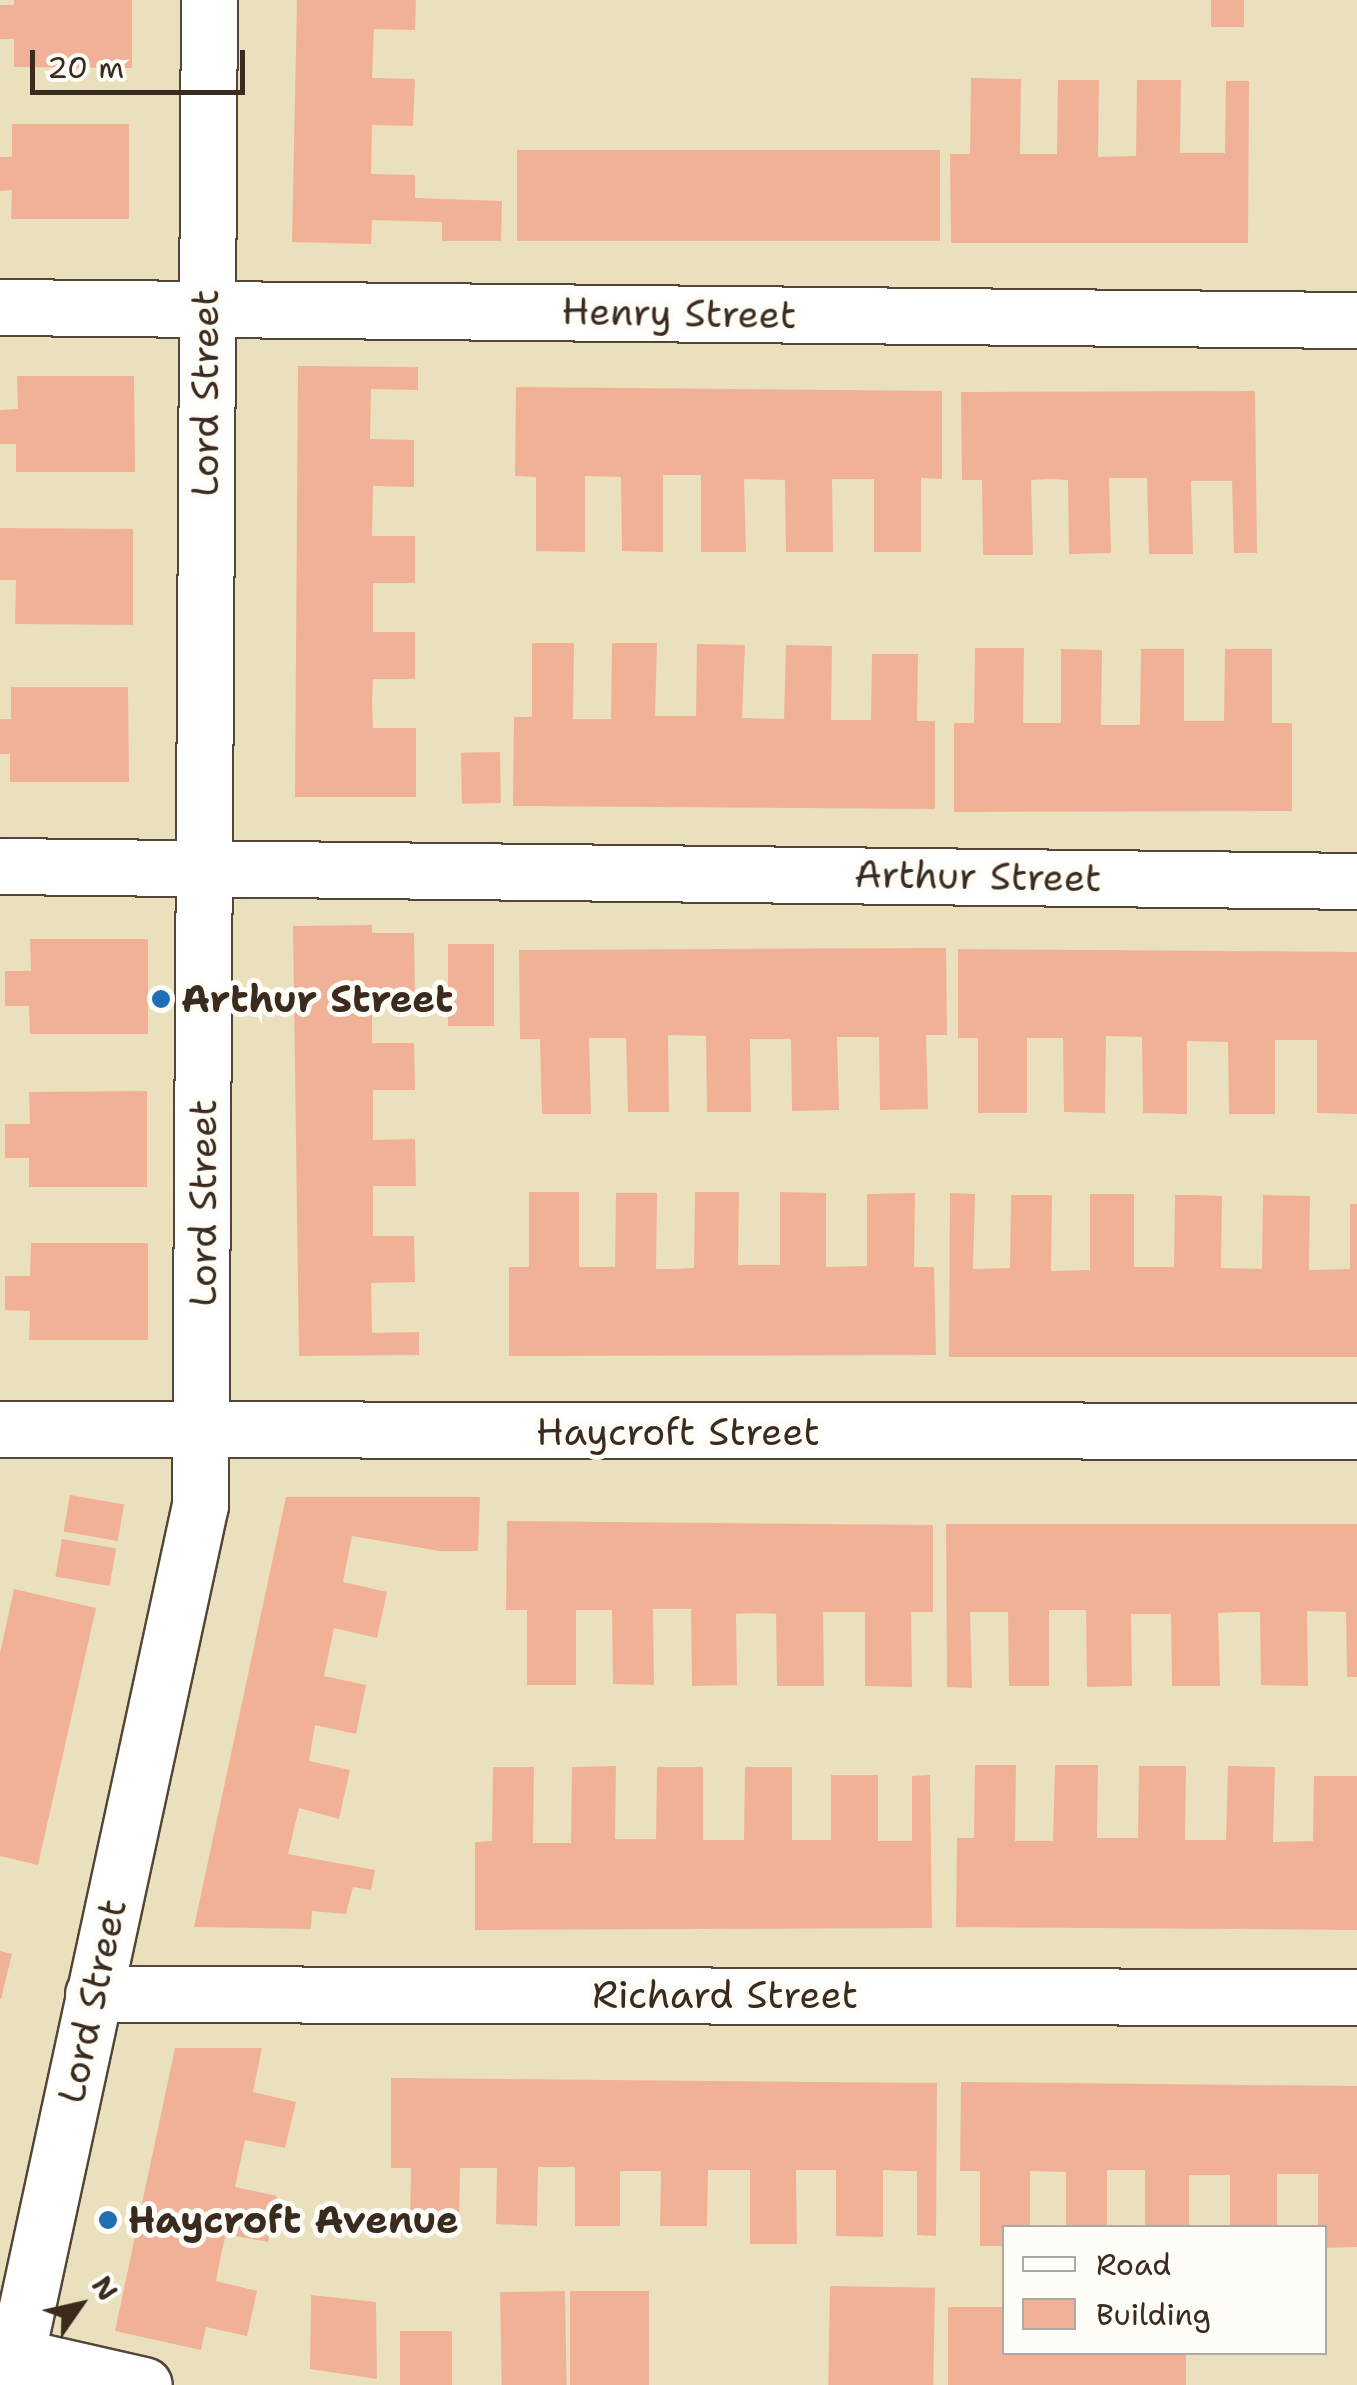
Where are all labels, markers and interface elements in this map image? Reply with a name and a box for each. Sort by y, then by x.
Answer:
scale bar [35,30,250,92]
text: 20 m [47,47,124,88]
street label: Henry Street [561,288,797,338]
street label: Lord Street [182,289,228,497]
street label: Arthur Street [854,851,1102,901]
place label: Arthur Street [181,976,453,1022]
marker: Arthur Street [150,988,172,1010]
street label: Lord Street [180,1099,226,1307]
street label: Haycroft Street [536,1409,820,1455]
street label: Lord Street [48,1895,136,2107]
street label: Richard Street [592,1972,858,2018]
place label: Haycroft Avenue [128,2197,459,2243]
marker: Haycroft Avenue [97,2209,119,2231]
legend [1002,2225,1327,2355]
text: Road [1096,2244,1171,2285]
north arrow [30,2255,130,2355]
text: N [83,2268,127,2308]
text: Building [1096,2294,1211,2335]

